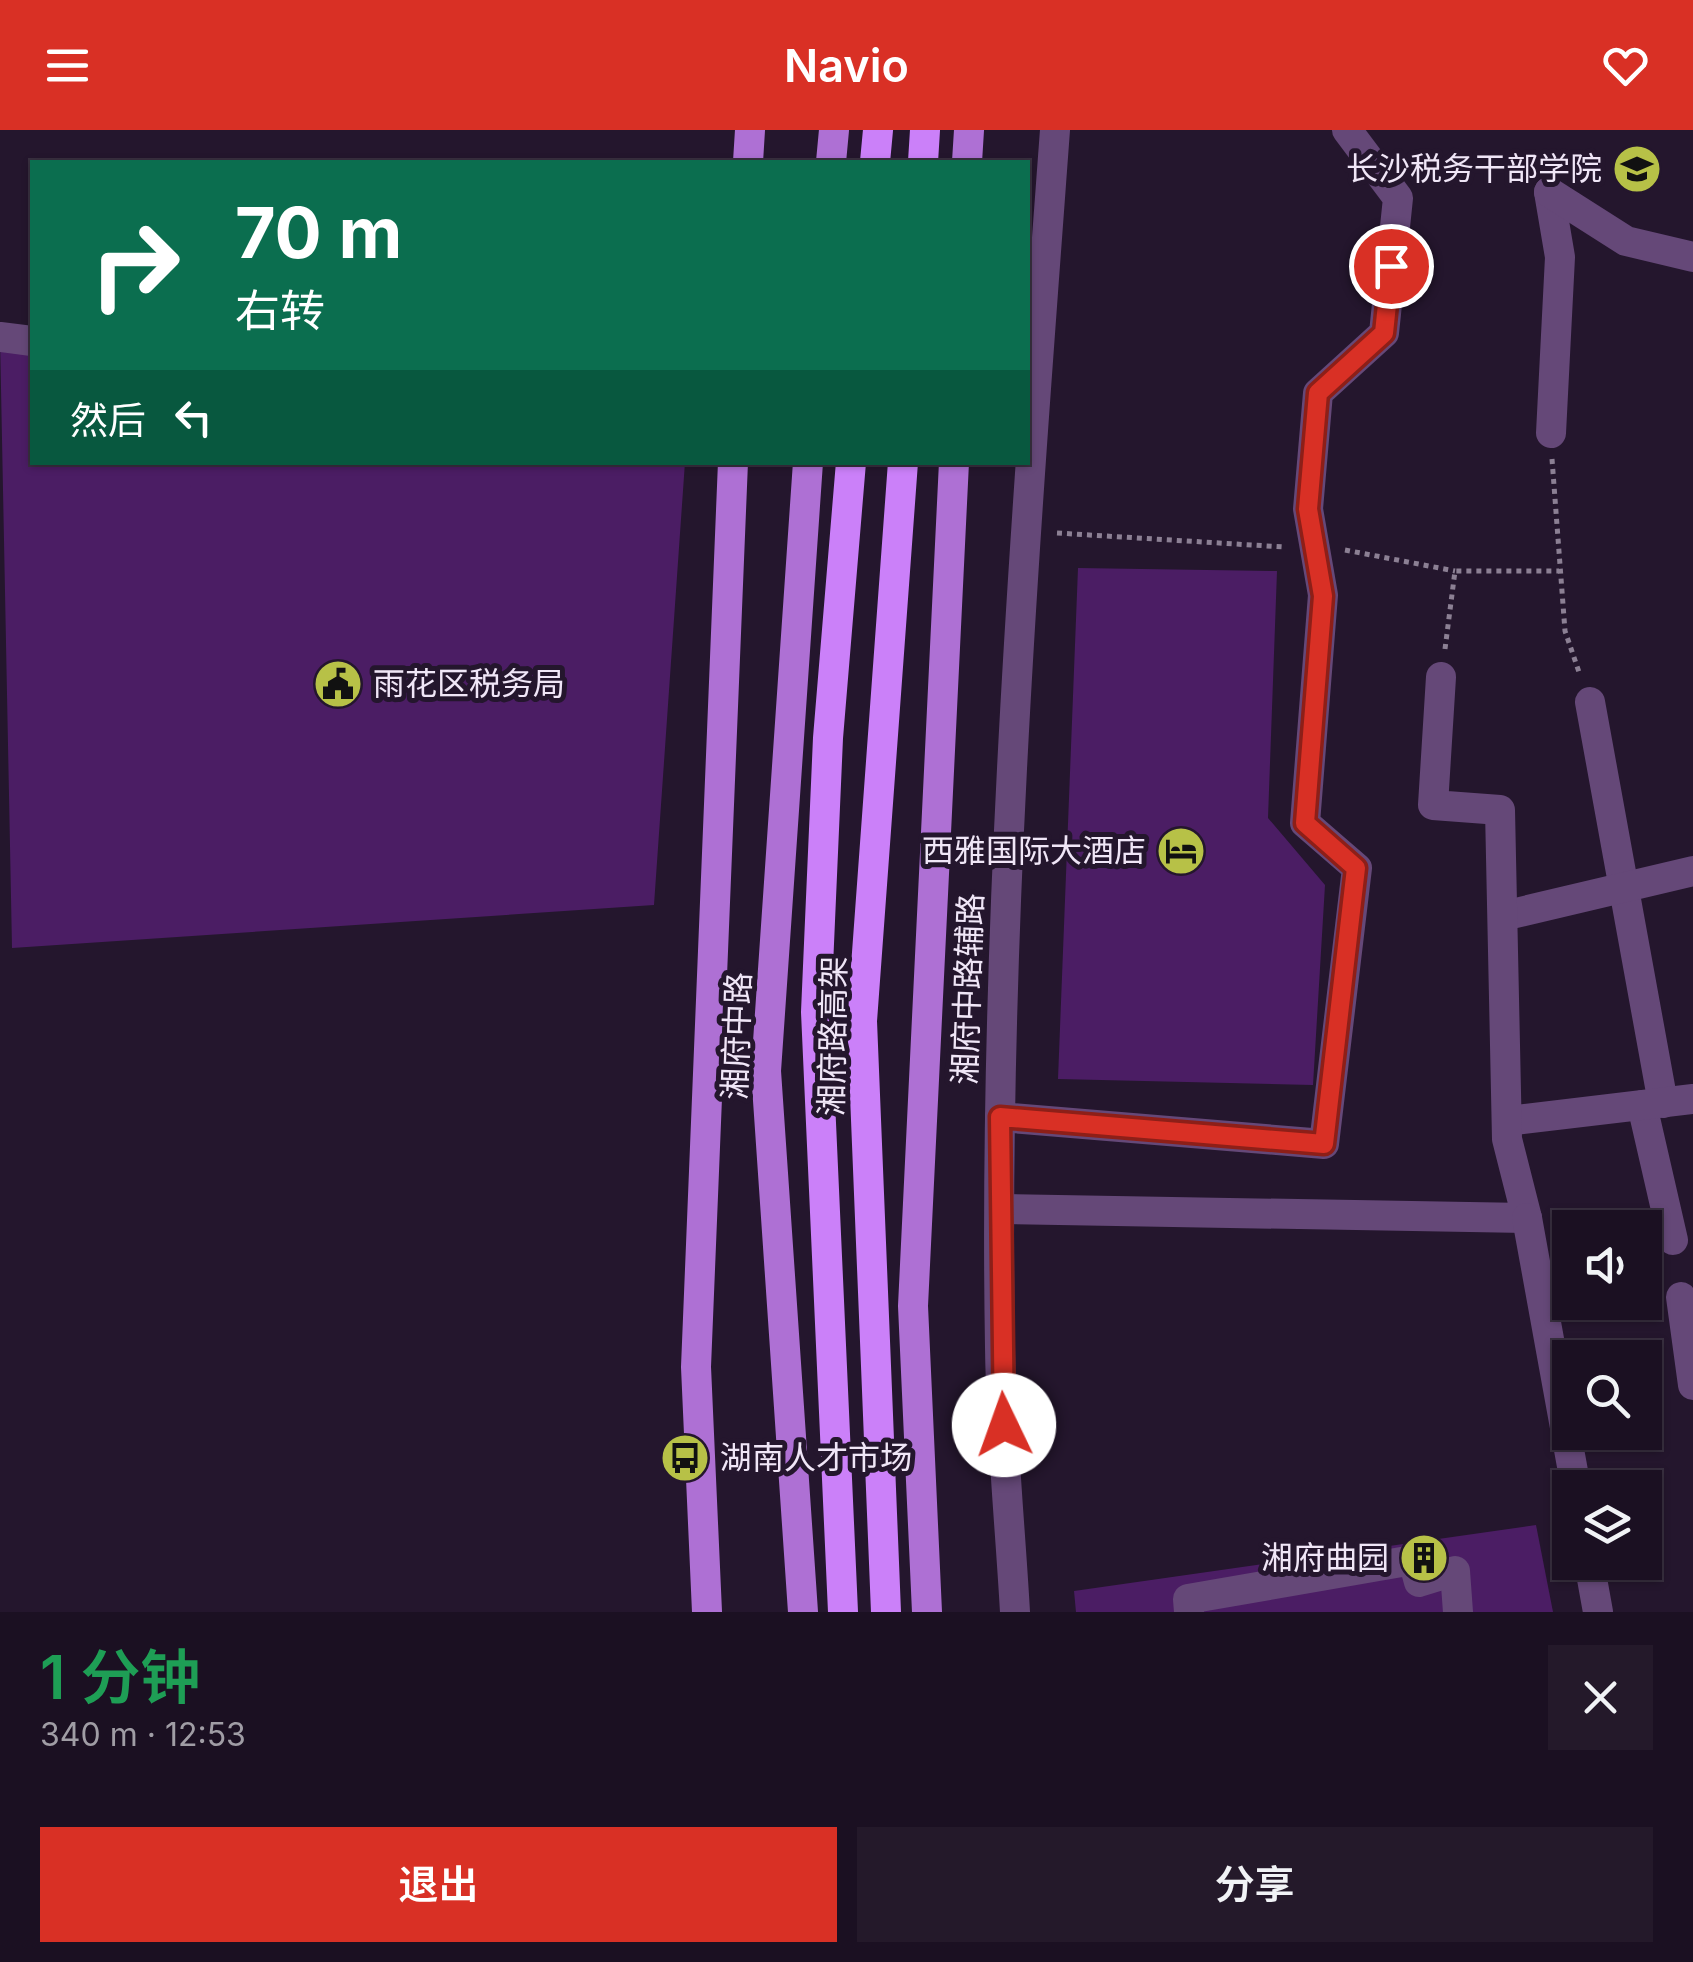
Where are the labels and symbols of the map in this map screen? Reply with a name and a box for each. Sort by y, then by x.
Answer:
school or university icon: 长沙税务干部学院 [1611,143,1663,195]
place label: 长沙税务干部学院 [1346,149,1602,188]
pin [1349,224,1434,309]
public building icon: 雨花区税务局 [312,658,364,710]
place label: 雨花区税务局 [373,664,565,703]
hotel icon: 西雅国际大酒店 [1155,825,1207,877]
place label: 西雅国际大酒店 [922,831,1146,870]
street label: 湘府中路辅路 [945,892,990,1086]
street label: 湘府路高架 [812,956,853,1116]
street label: 湘府中路 [715,971,758,1101]
position arrow [952,1373,1056,1477]
bus stop icon: 湖南人才市场 [659,1432,711,1484]
place label: 湖南人才市场 [720,1438,912,1477]
building icon: 湘府曲园 [1398,1532,1450,1584]
place label: 湘府曲园 [1261,1538,1389,1577]

